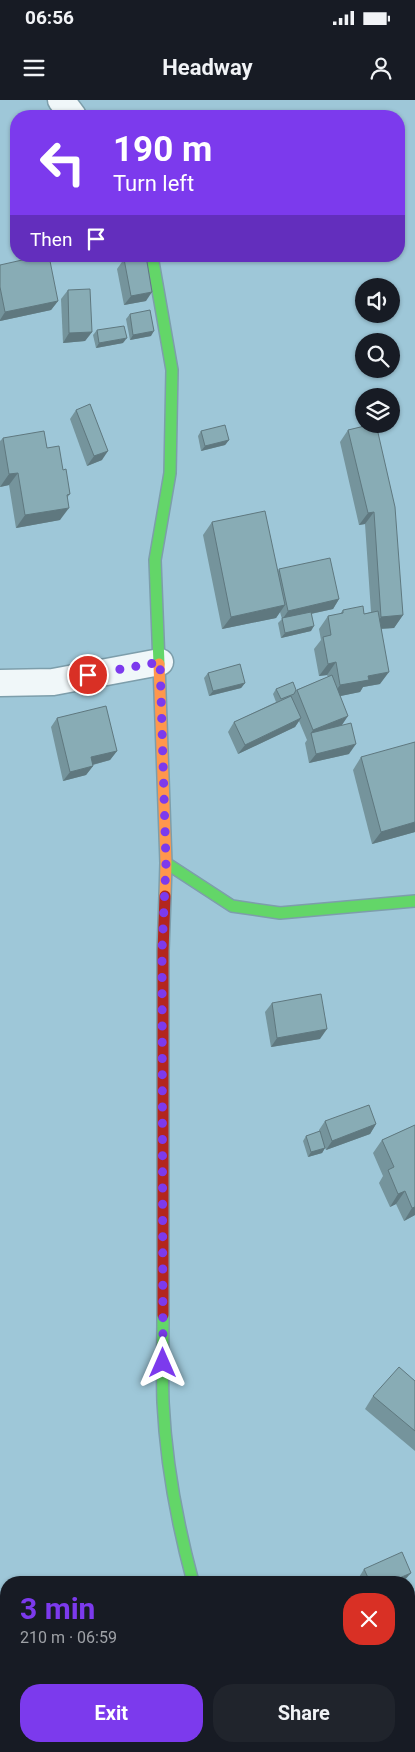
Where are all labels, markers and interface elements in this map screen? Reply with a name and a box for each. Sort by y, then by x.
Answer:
text: 06:56 [25,6,74,29]
icon: menu [20,54,48,82]
icon: person [367,54,395,82]
text: Headway [162,55,253,80]
text: 190 m [113,129,212,170]
icon: left [30,130,95,195]
text: Turn left [113,171,194,196]
icon: arrive [82,225,110,253]
text: Then [30,228,72,251]
map controls [355,278,400,433]
button: sound [355,278,400,323]
button: search [355,333,400,378]
button: layers [355,388,400,433]
pin [67,654,109,696]
icon: arrive [74,661,102,689]
position arrow [136,1336,188,1388]
text: 3 min [20,1591,95,1626]
button: close [343,1593,395,1645]
text: 210 m · 06:59 [20,1628,117,1647]
button: Exit [20,1684,203,1742]
button: Share [213,1684,395,1742]

